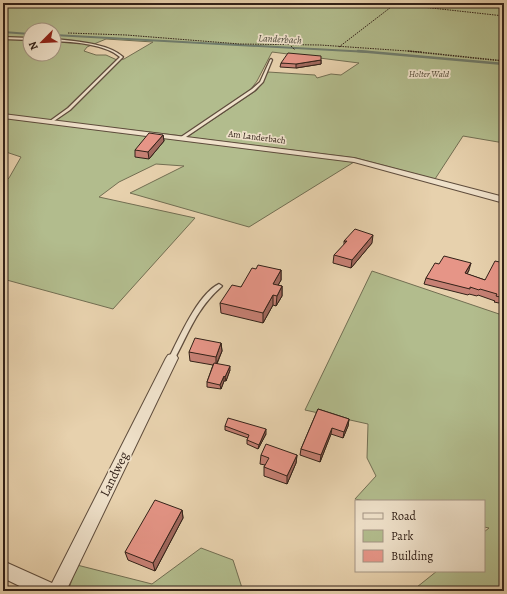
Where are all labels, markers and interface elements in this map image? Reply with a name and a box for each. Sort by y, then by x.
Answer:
north arrow [22,22,62,62]
water label: Landerbach [258,31,302,47]
text: N [25,39,42,53]
park label: Holter Wald [409,68,450,80]
street label: Am Landerbach [227,127,287,146]
street label: Landweg [96,448,132,499]
legend [355,500,485,572]
text: Road [391,508,417,524]
text: Park [391,528,414,544]
text: Building [391,548,433,564]

